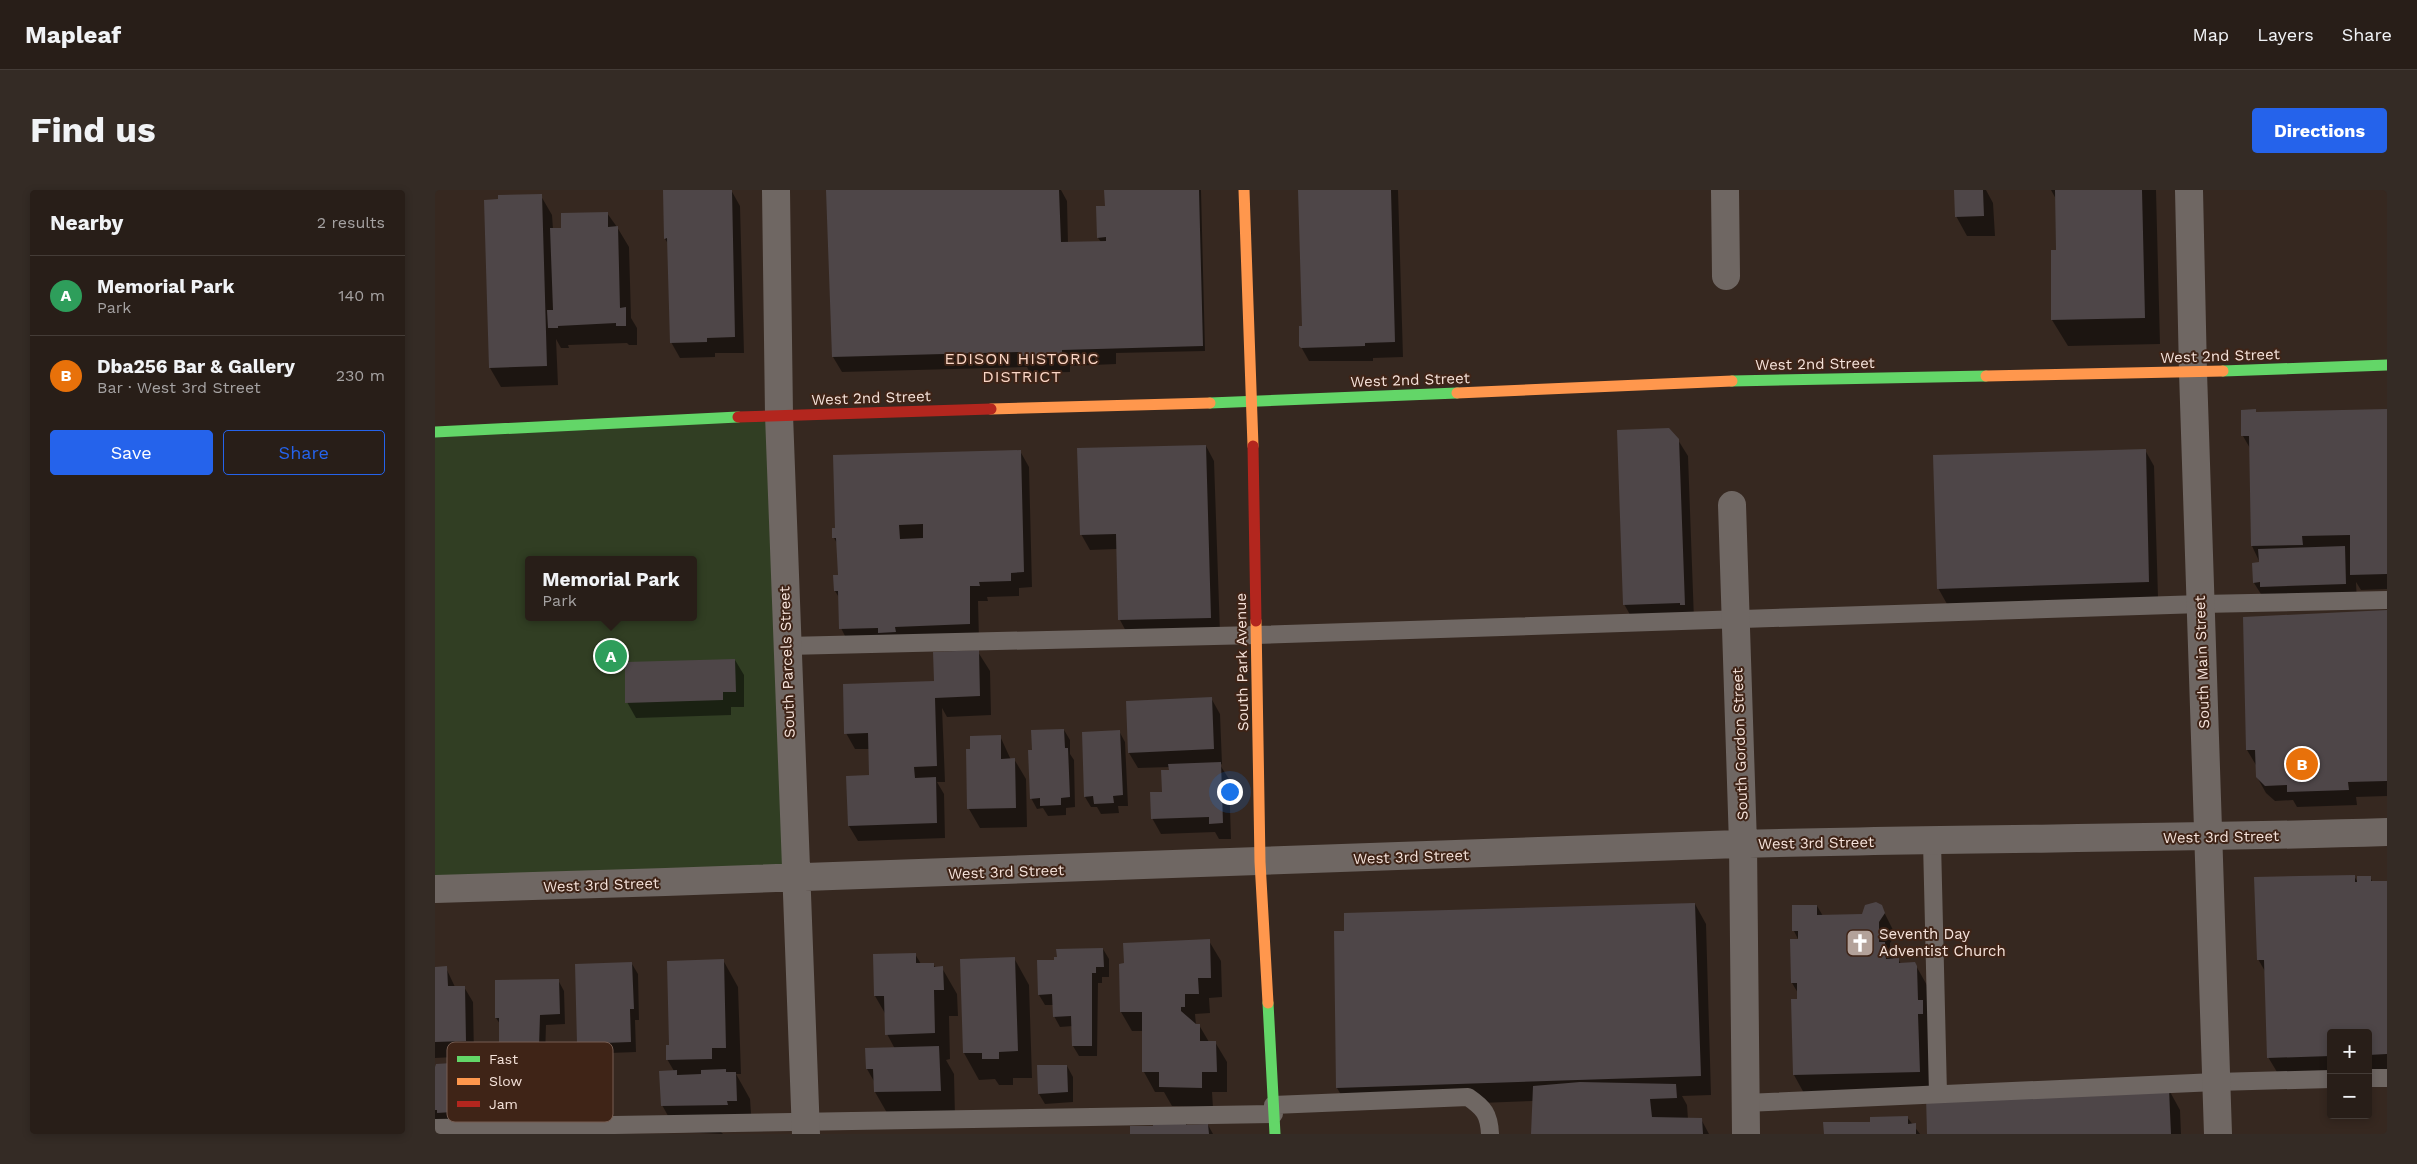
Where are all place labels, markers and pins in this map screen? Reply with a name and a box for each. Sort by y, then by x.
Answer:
pin: A [595,637,627,675]
pin: B [2286,745,2318,783]
place label: Seventh Day Adventist Church [1879,925,2006,960]
church icon: Seventh Day Adventist Church [1845,928,1875,958]

